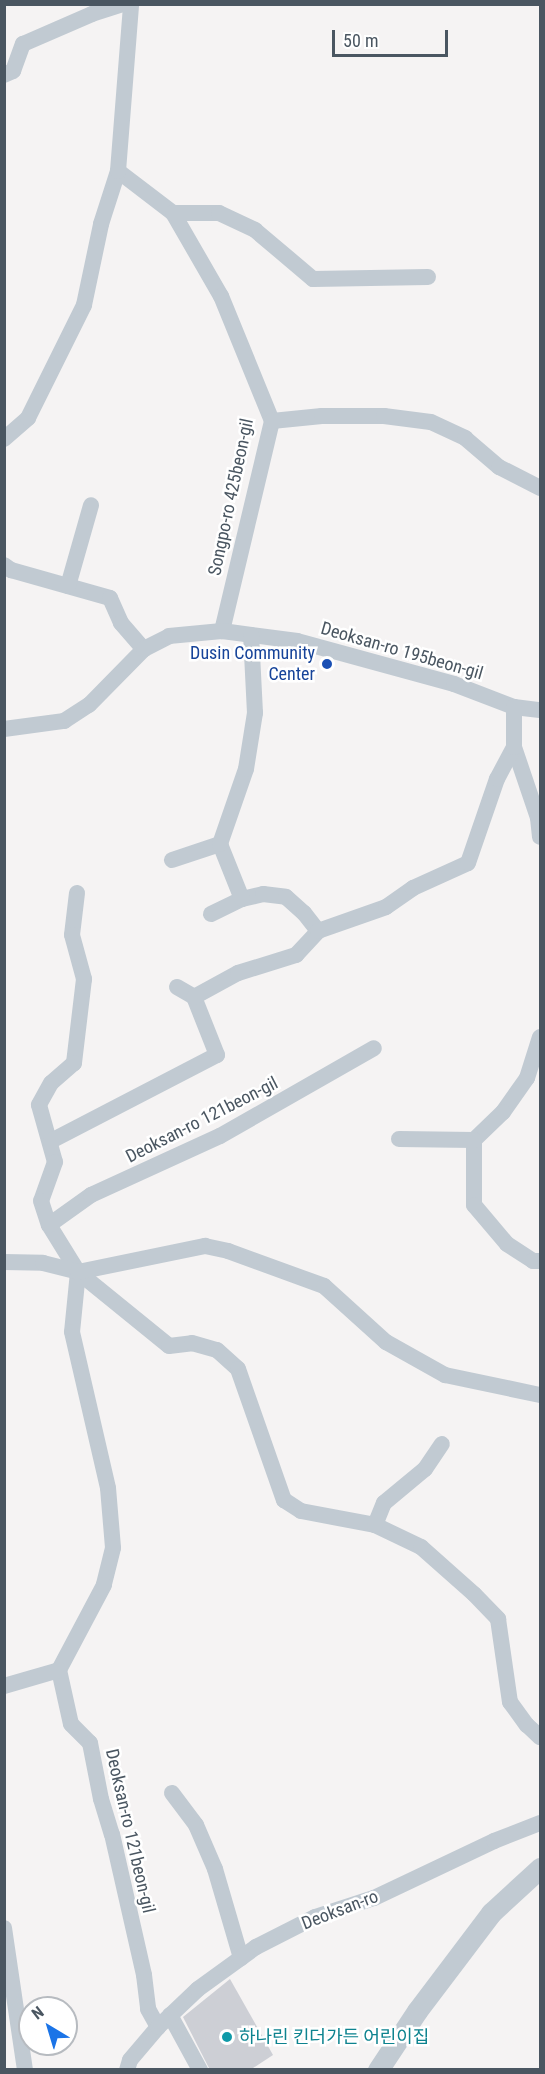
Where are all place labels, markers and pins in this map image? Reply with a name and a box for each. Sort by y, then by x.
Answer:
place label: Dusin Community Center [190,643,315,686]
marker: Dusin Community Center [320,657,334,671]
place label: 하나린 킨더가든 어린이집 [239,2026,429,2048]
marker: 하나린 킨더가든 어린이집 [220,2030,234,2044]

